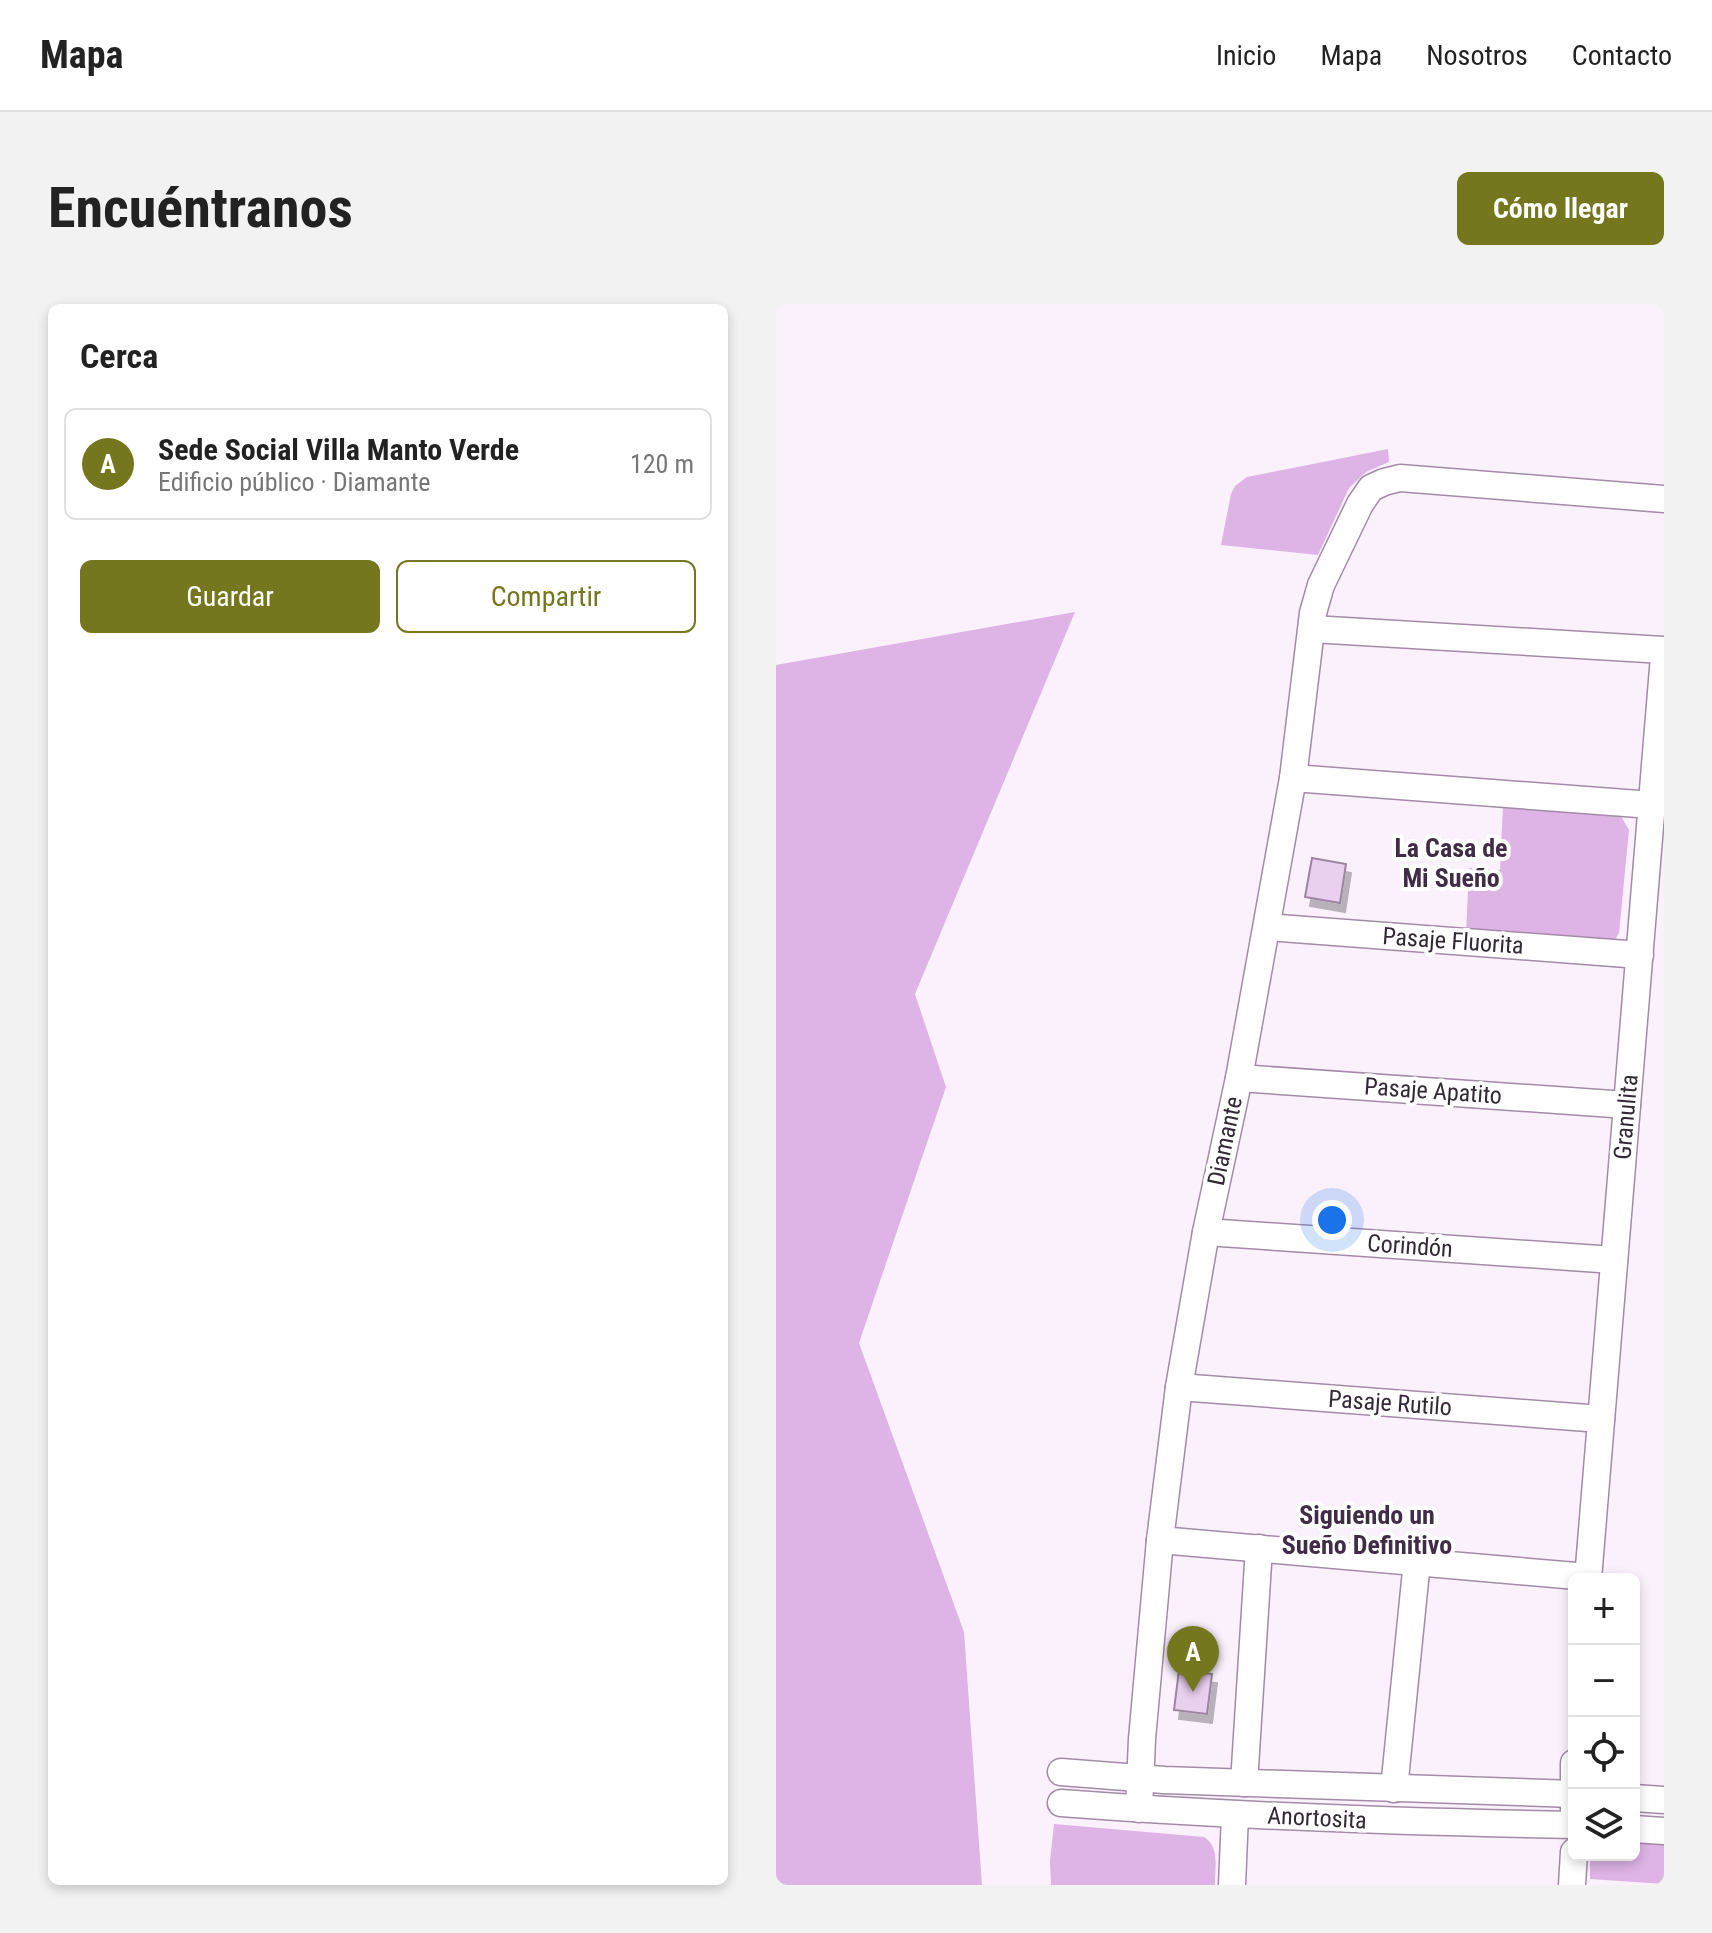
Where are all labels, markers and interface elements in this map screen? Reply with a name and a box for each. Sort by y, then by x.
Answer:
text: Mapa [40,33,123,77]
text: Inicio [1216,39,1276,72]
text: Mapa [1320,39,1382,72]
text: Nosotros [1426,39,1528,72]
text: Contacto [1572,39,1672,72]
button: Cómo llegar [1457,172,1664,245]
text: Encuéntranos [48,175,353,241]
text: Cerca [80,336,158,376]
text: Sede Social Villa Manto Verde [158,432,519,467]
text: A [100,449,116,479]
text: 120 m [630,449,694,479]
text: Edificio público · Diamante [158,467,431,497]
button: Guardar [80,560,380,633]
button: Compartir [396,560,696,633]
district label: La Casa de Mi Sueño [1394,833,1508,893]
street label: Pasaje Fluorita [1382,922,1524,960]
street label: Pasaje Apatito [1363,1072,1503,1110]
street label: Granulita [1608,1073,1644,1161]
street label: Diamante [1202,1094,1248,1188]
your location [1312,1200,1352,1240]
street label: Corindón [1366,1229,1454,1263]
street label: Pasaje Rutilo [1327,1385,1453,1421]
district label: Siguiendo un Sueño Definitivo [1282,1500,1452,1560]
map controls [1568,1573,1640,1861]
button: + [1568,1573,1640,1645]
pin: A [1167,1626,1219,1692]
button: − [1568,1645,1640,1717]
button: locate [1568,1717,1640,1789]
button: layers [1568,1789,1640,1861]
street label: Anortosita [1267,1801,1367,1835]

